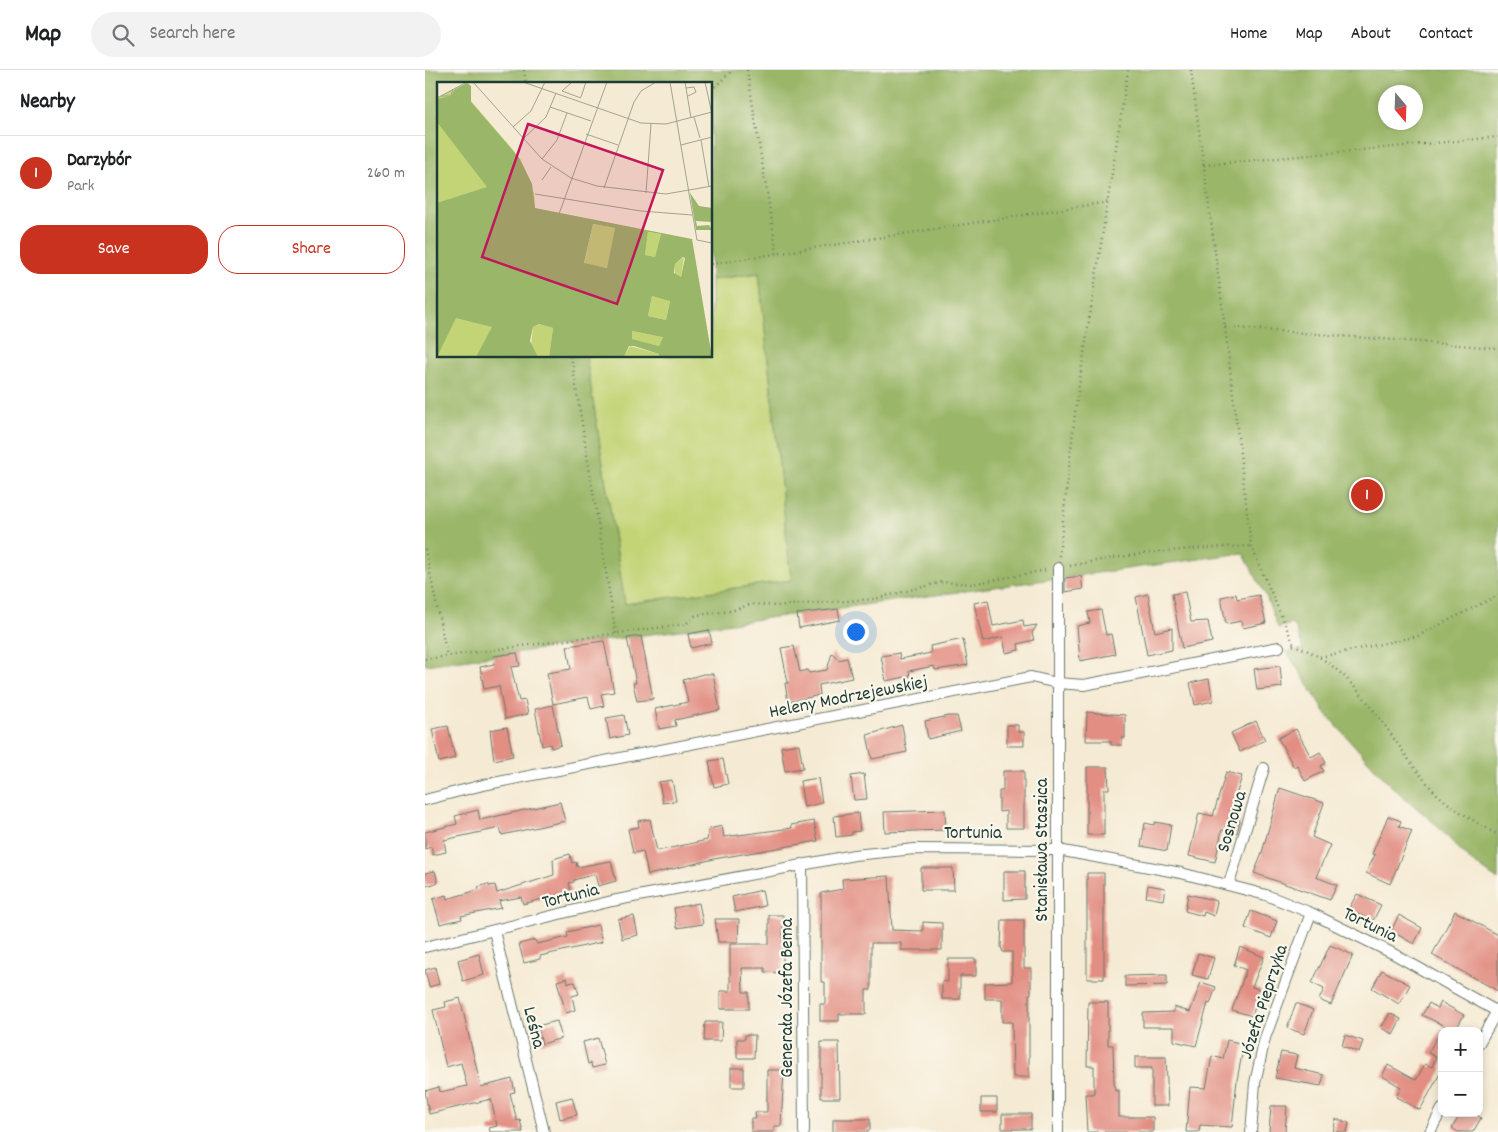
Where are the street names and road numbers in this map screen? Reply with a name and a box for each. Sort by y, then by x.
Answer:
street label: Heleny Modrzejewskiej [767,670,930,727]
street label: Stanisława Staszica [1030,777,1057,922]
street label: Sosnowa [1211,787,1256,856]
street label: Tortunia [944,821,1003,848]
street label: Tortunia [540,877,603,917]
street label: Tortunia [1338,901,1402,951]
street label: Generała Józefa Bema [775,917,802,1078]
street label: Józefa Pieprzyka [1234,940,1297,1063]
street label: Leśna [514,1004,551,1053]

